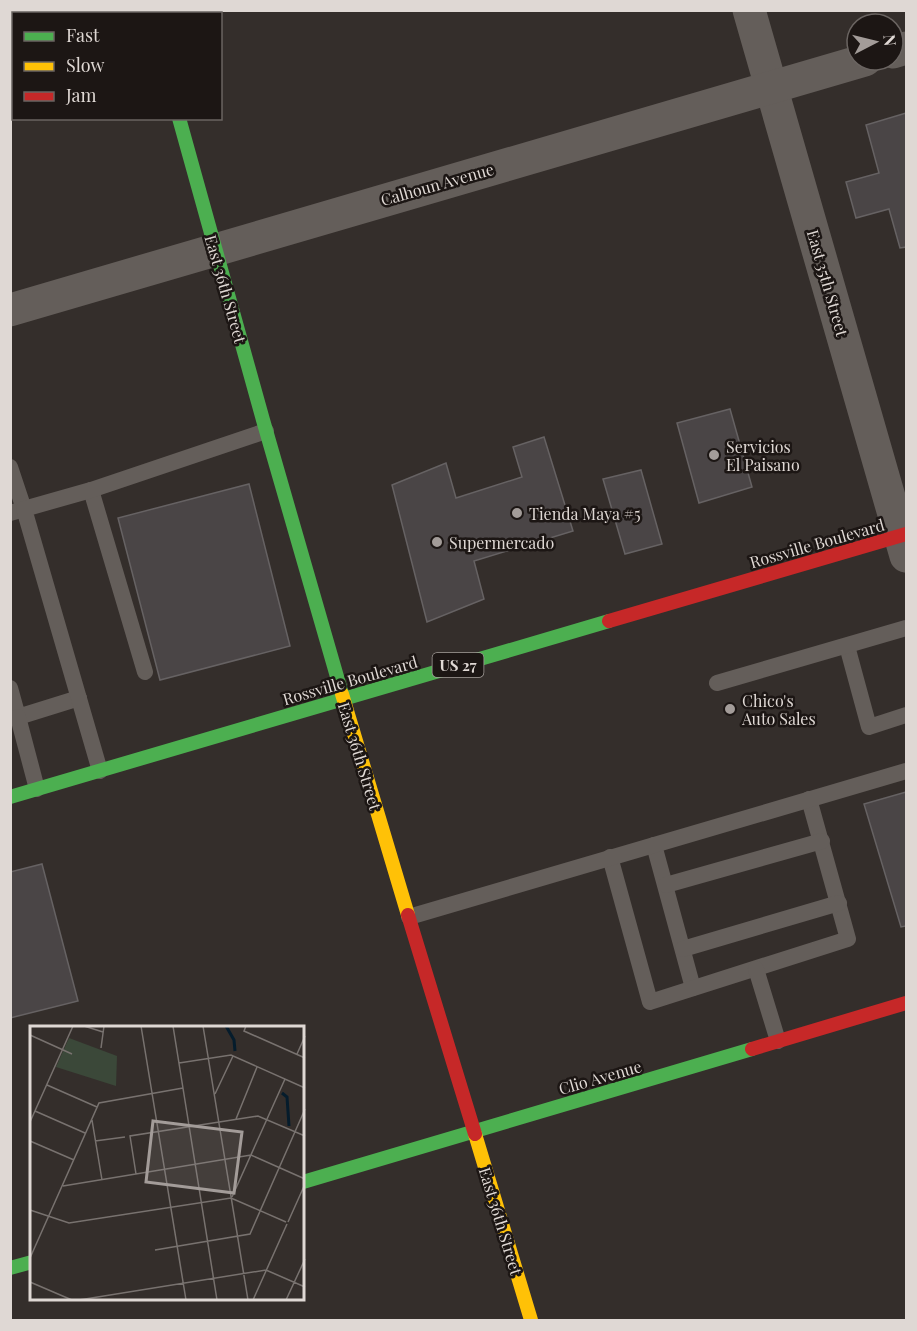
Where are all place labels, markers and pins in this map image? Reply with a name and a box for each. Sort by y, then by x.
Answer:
place label: Servicios El Paisano [726,436,800,475]
marker: Servicios El Paisano [707,448,721,462]
place label: Tienda Maya #5 [529,503,641,524]
marker: Tienda Maya #5 [510,506,524,520]
place label: Supermercado [449,532,555,553]
marker: Supermercado [430,535,444,549]
place label: Chico's Auto Sales [741,690,816,729]
marker: Chico's Auto Sales [723,702,737,716]

